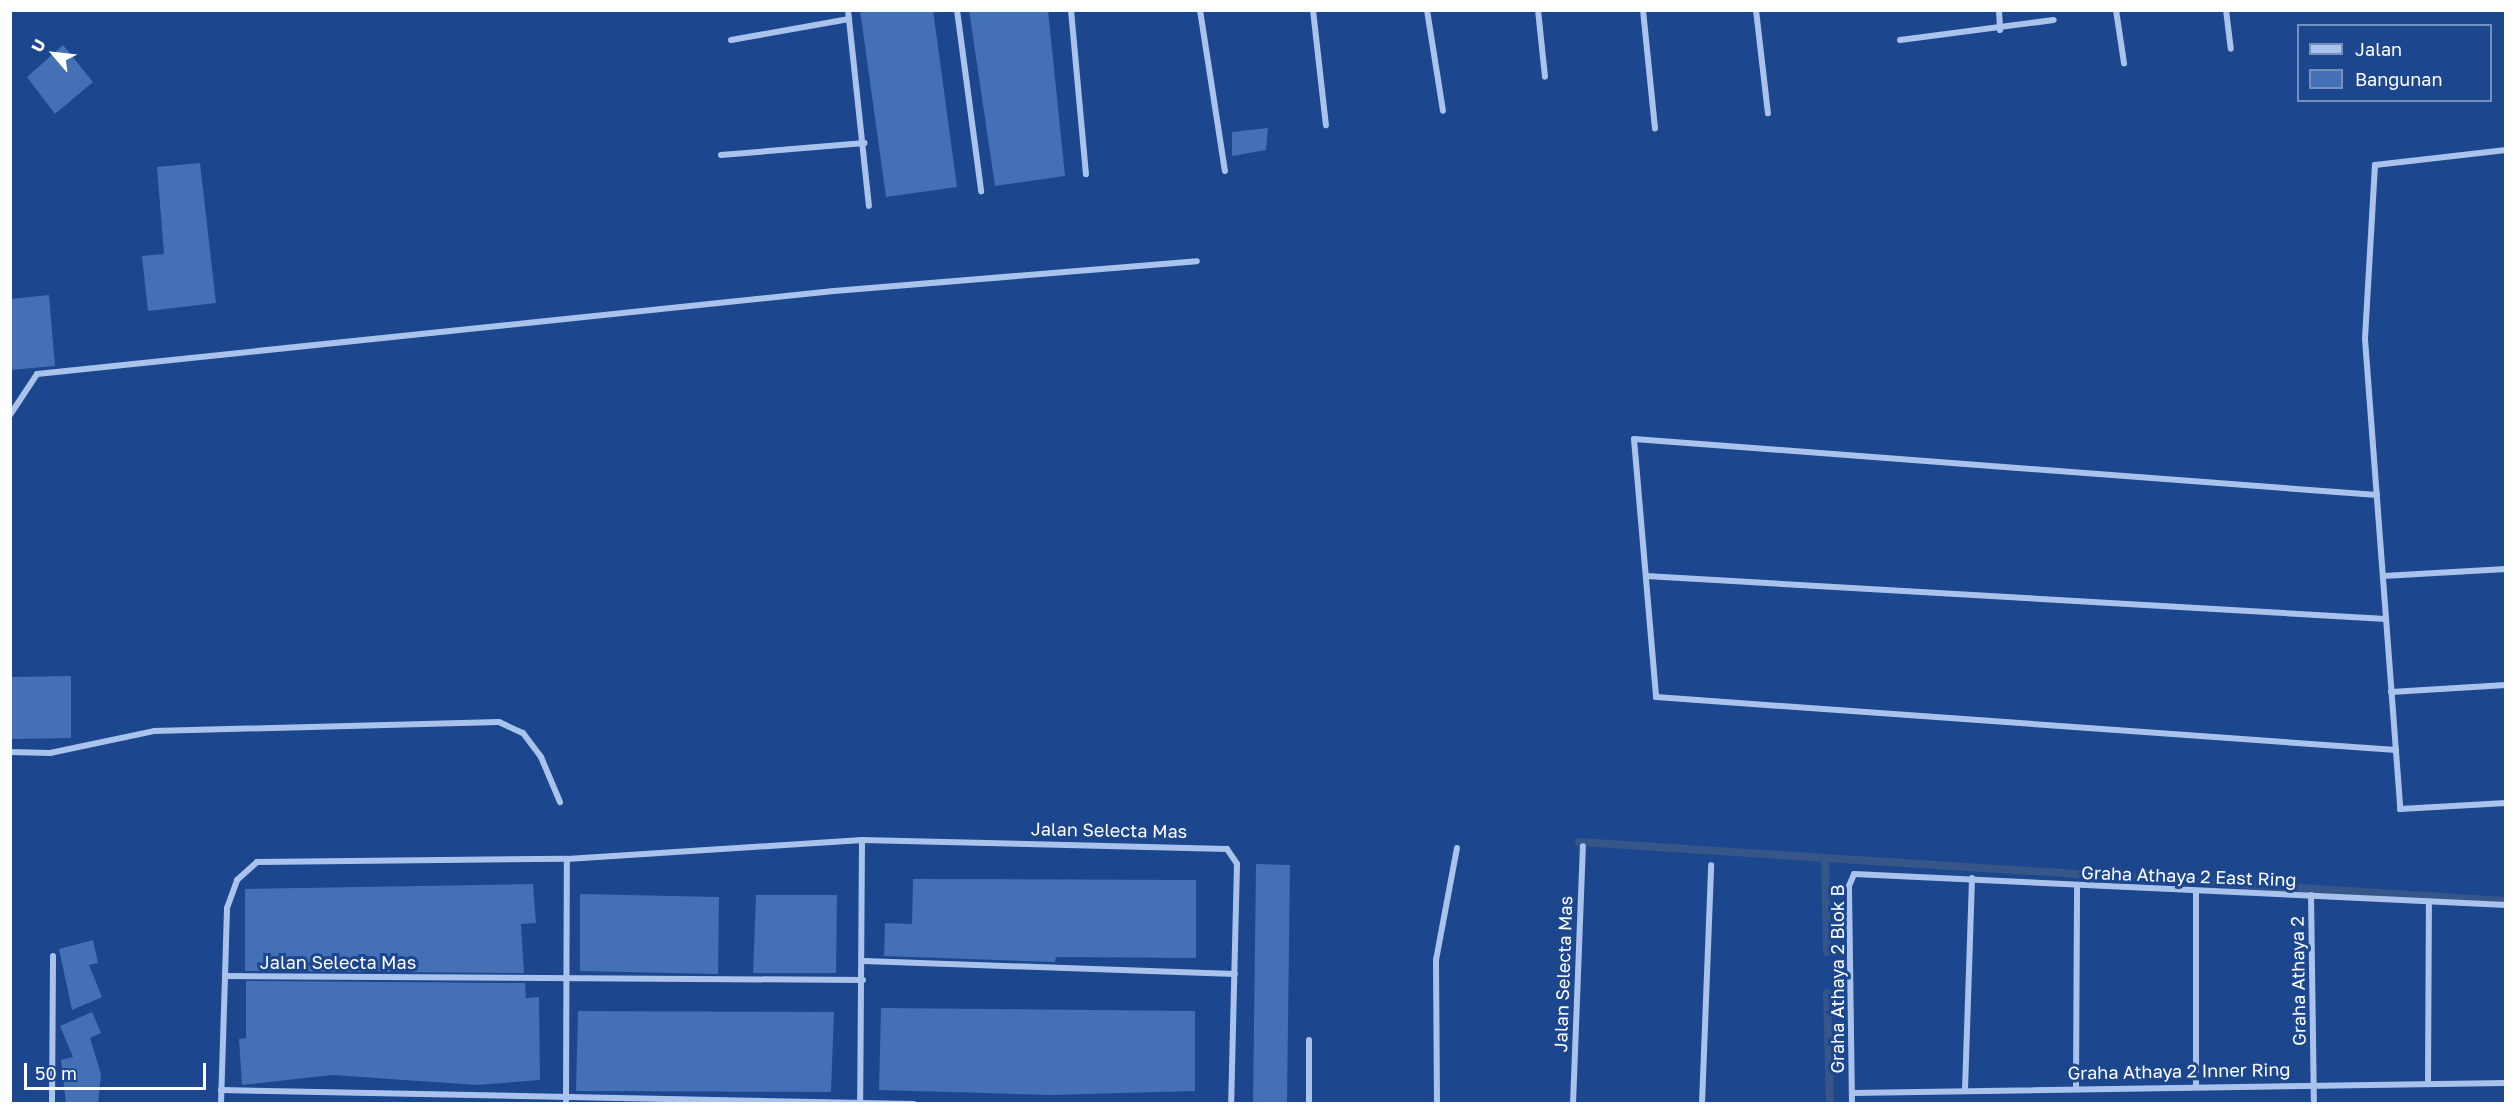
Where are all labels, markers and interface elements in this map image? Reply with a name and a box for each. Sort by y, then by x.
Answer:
north arrow [24,24,84,84]
legend [2297,24,2492,102]
text: U [27,36,50,55]
text: Jalan [2355,38,2402,60]
text: Bangunan [2355,68,2443,90]
street label: Jalan Selecta Mas [1031,818,1187,842]
street label: Graha Athaya 2 East Ring [2081,861,2297,891]
street label: Graha Athaya 2 Blok B [1826,884,1848,1074]
street label: Jalan Selecta Mas [1549,895,1577,1053]
street label: Graha Athaya 2 [2286,916,2310,1046]
street label: Jalan Selecta Mas [260,951,416,973]
scale bar [27,1051,208,1089]
street label: Graha Athaya 2 Inner Ring [2067,1058,2291,1084]
text: 50 m [35,1062,77,1084]

